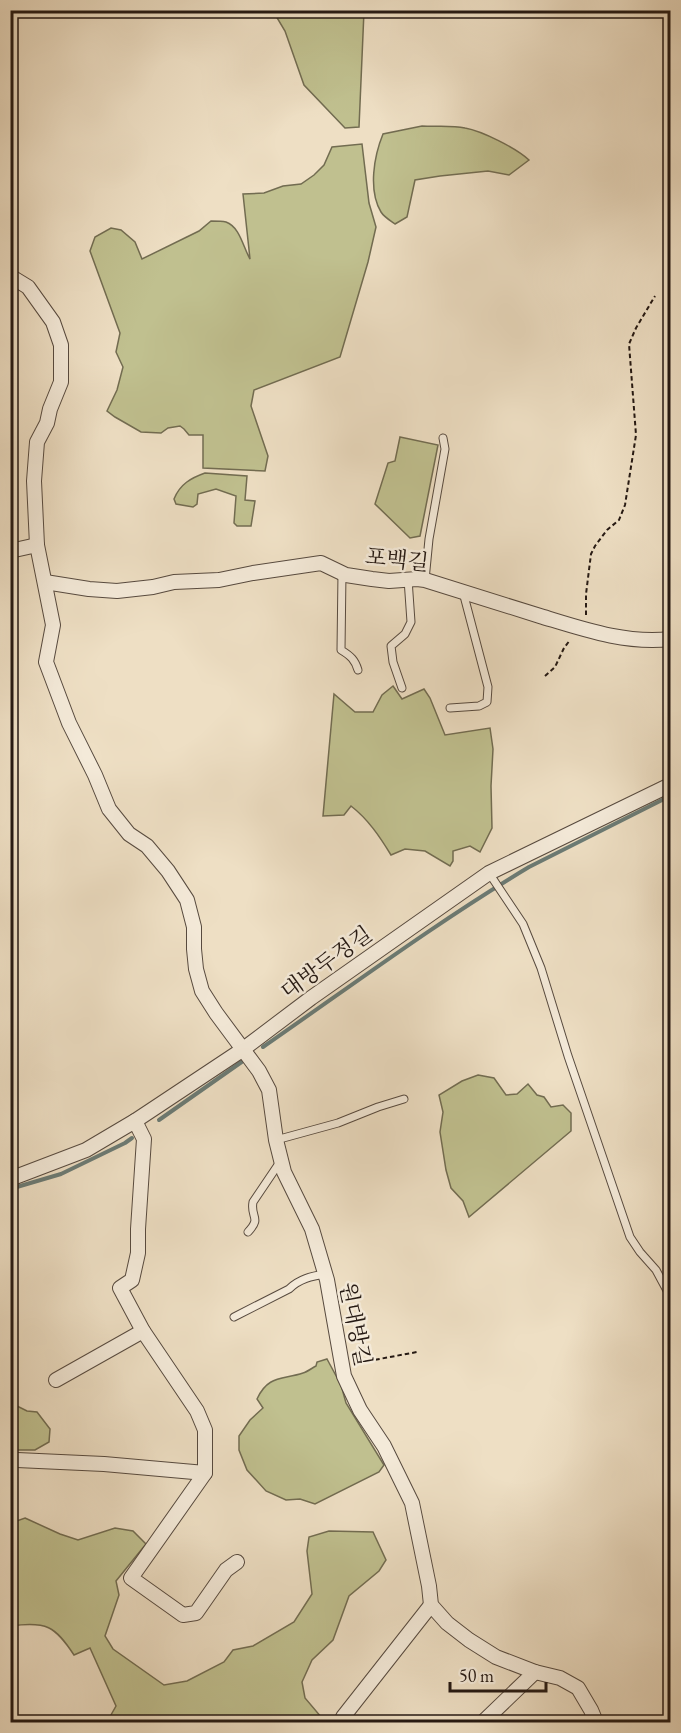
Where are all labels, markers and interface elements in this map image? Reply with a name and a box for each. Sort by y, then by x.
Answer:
street label: 포백길 [364,542,430,577]
street label: 대방두정길 [275,919,378,1005]
street label: 원대방길 [333,1280,378,1369]
scale bar [450,1655,546,1693]
text: 50 m [459,1664,494,1687]

